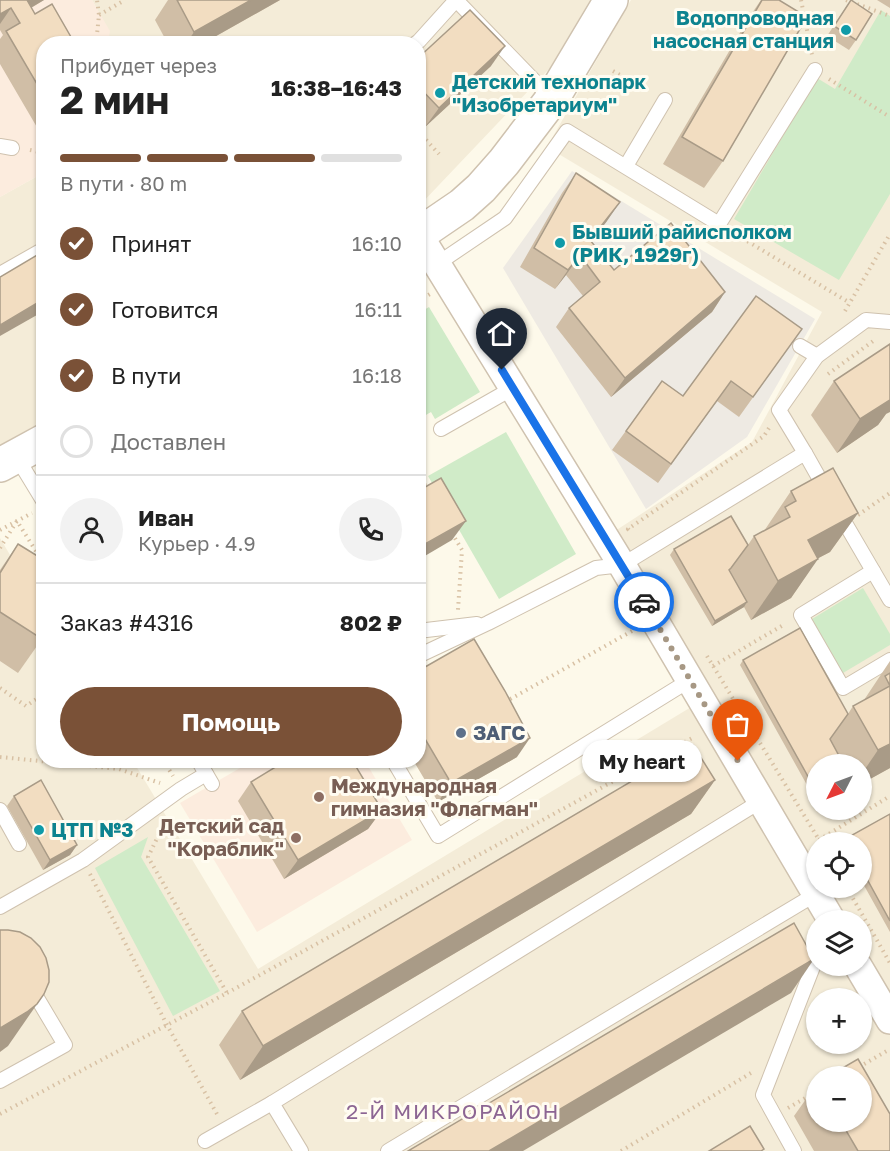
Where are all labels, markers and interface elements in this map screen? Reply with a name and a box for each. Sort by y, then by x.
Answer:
place label: Водопроводная насосная станция [653,5,834,52]
marker: Водопроводная насосная станция [839,23,853,37]
text: Прибудет через [60,53,217,77]
place label: Детский технопарк "Изобретариум" [452,69,647,116]
text: 16:38–16:43 [271,74,402,101]
text: 2 мин [60,76,169,123]
marker: Детский технопарк "Изобретариум" [433,86,447,100]
text: В пути · 80 m [60,171,187,195]
place label: Бывший райисполком (РИК, 1929г) [572,219,792,266]
icon: check [60,227,93,260]
text: Принят [111,230,191,257]
text: 16:10 [352,231,402,255]
marker: Бывший райисполком (РИК, 1929г) [553,236,567,250]
icon: check [60,293,93,326]
text: Готовится [111,296,219,323]
text: 16:11 [355,297,402,321]
pin [476,308,527,370]
icon: home [485,317,518,350]
icon: check [60,359,93,392]
text: В пути [111,362,181,389]
text: 16:18 [352,363,402,387]
text: Доставлен [111,428,226,455]
button: person [60,498,123,561]
button: phone [339,498,402,561]
text: Иван [138,504,194,531]
text: Курьер · 4.9 [138,531,256,555]
courier [614,572,674,632]
icon: car [628,586,661,619]
text: Заказ #4316 [60,609,194,636]
text: 802 ₽ [340,609,402,636]
button: Помощь [60,687,402,756]
pin [712,699,763,761]
icon: bag [721,708,754,741]
place label: ЗАГС [473,720,525,744]
marker: ЗАГС [454,726,468,740]
callout: My heart [582,740,702,782]
text: My heart [599,749,685,773]
north arrow [806,754,872,820]
map controls [806,754,872,1132]
place label: Международная гимназия "Флагман" [331,773,538,820]
marker: Международная гимназия "Флагман" [312,790,326,804]
place label: Детский сад "Кораблик" [159,813,284,860]
place label: ЦТП №3 [51,817,134,841]
marker: ЦТП №3 [32,823,46,837]
marker: Детский сад "Кораблик" [289,831,303,845]
button: locate [806,832,872,898]
button: layers [806,910,872,976]
button: + [806,988,872,1054]
button: − [806,1066,872,1132]
district label: 2-Й МИКРОРАЙОН [346,1098,560,1124]

